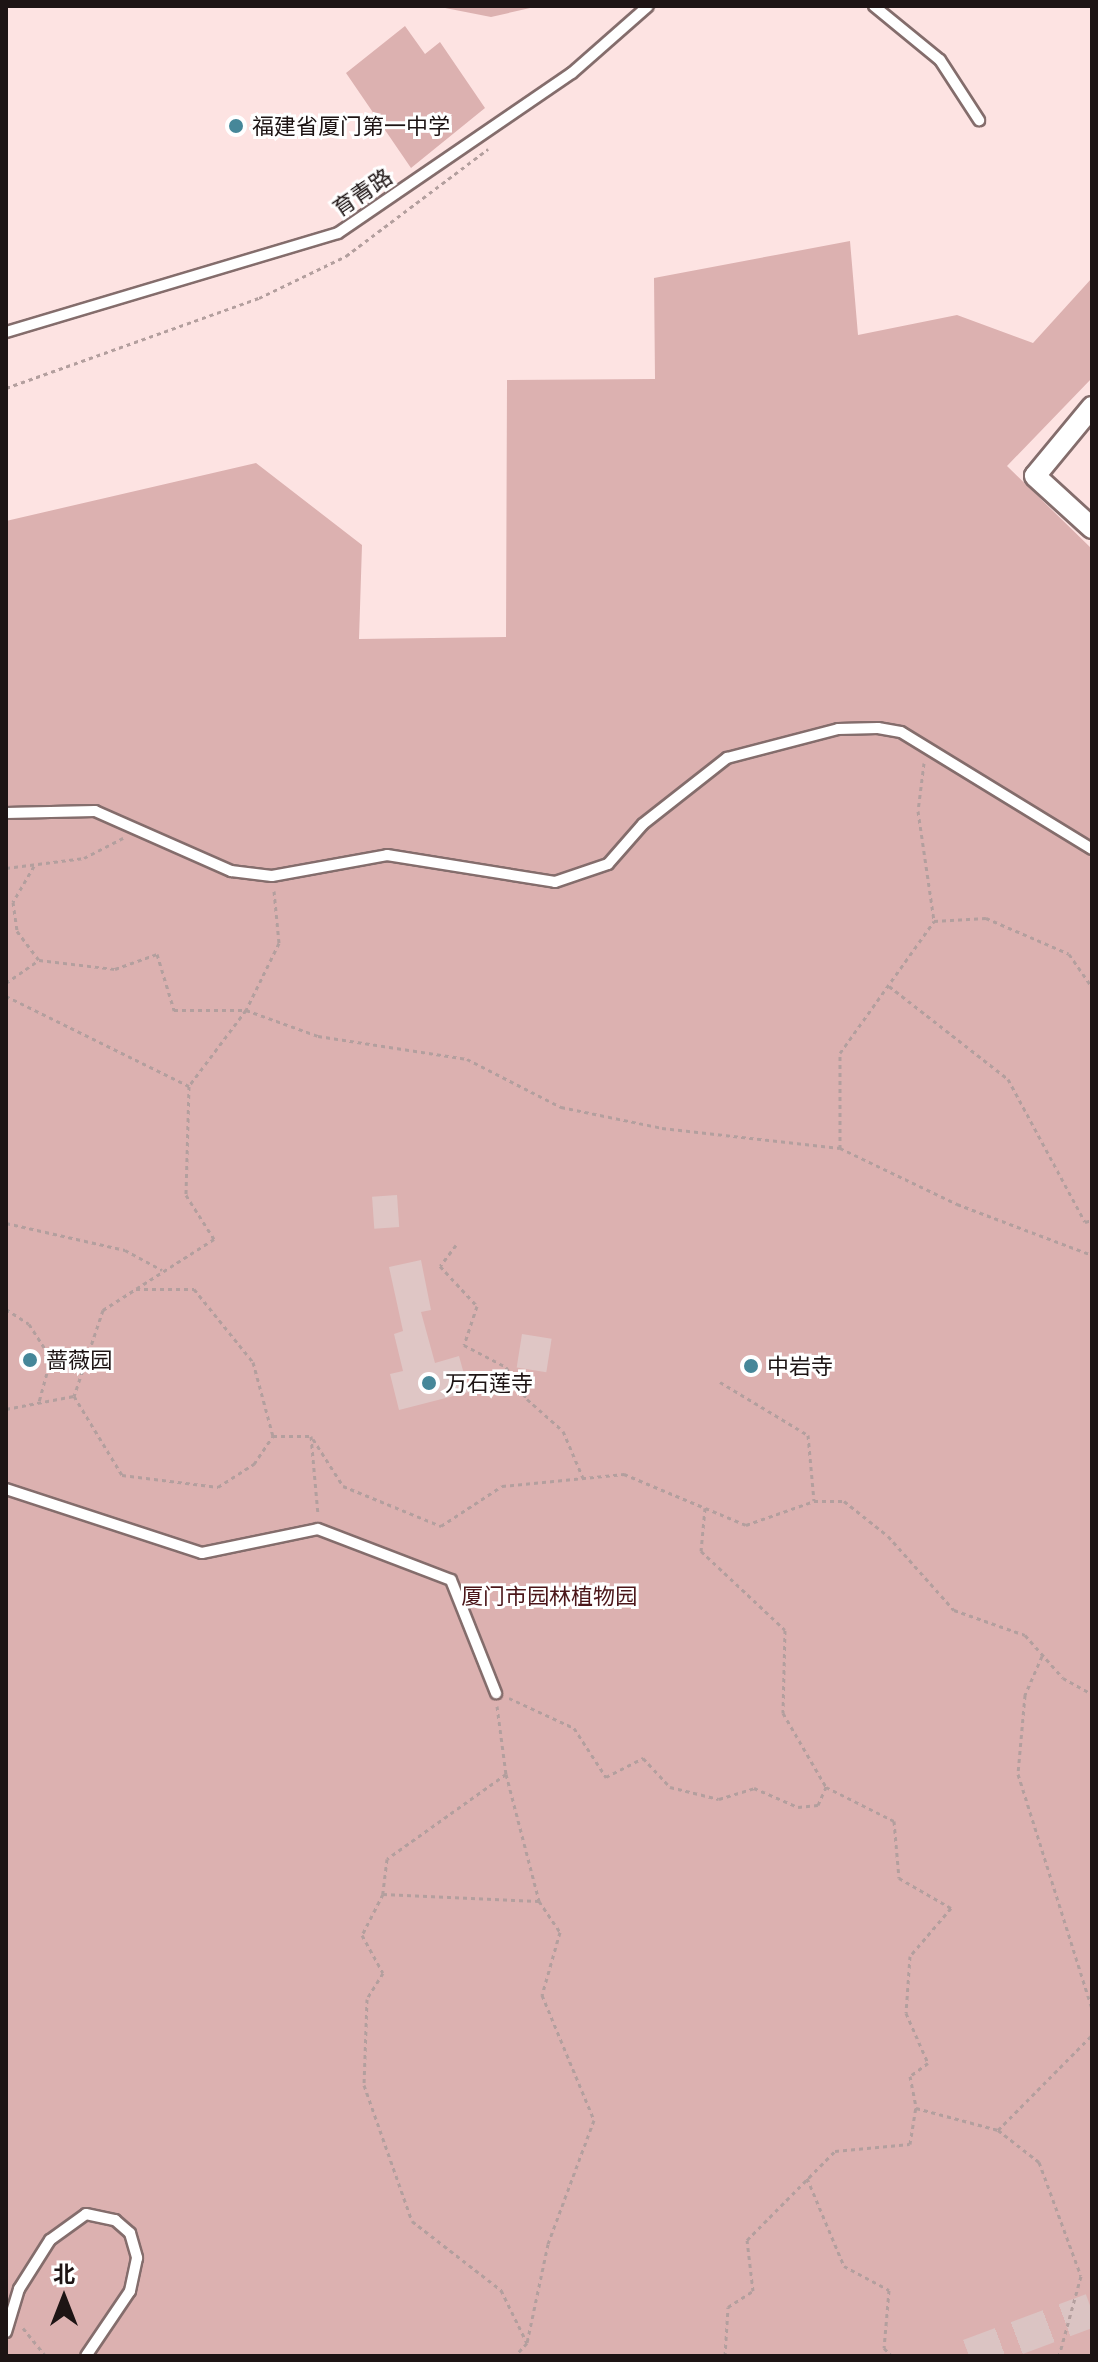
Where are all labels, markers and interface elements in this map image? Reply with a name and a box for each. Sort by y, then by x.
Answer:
place label: 福建省厦门第一中学 [252,113,450,139]
marker: 福建省厦门第一中学 [227,117,245,135]
street label: 育青路 [327,163,397,221]
place label: 蔷薇园 [46,1347,112,1373]
marker: 蔷薇园 [21,1351,39,1369]
place label: 中岩寺 [767,1353,833,1379]
marker: 中岩寺 [742,1357,760,1375]
place label: 万石莲寺 [445,1370,533,1396]
marker: 万石莲寺 [420,1374,438,1392]
park label: 厦门市园林植物园 [461,1583,637,1609]
north arrow [24,2258,104,2338]
text: 北 [53,2259,75,2288]

